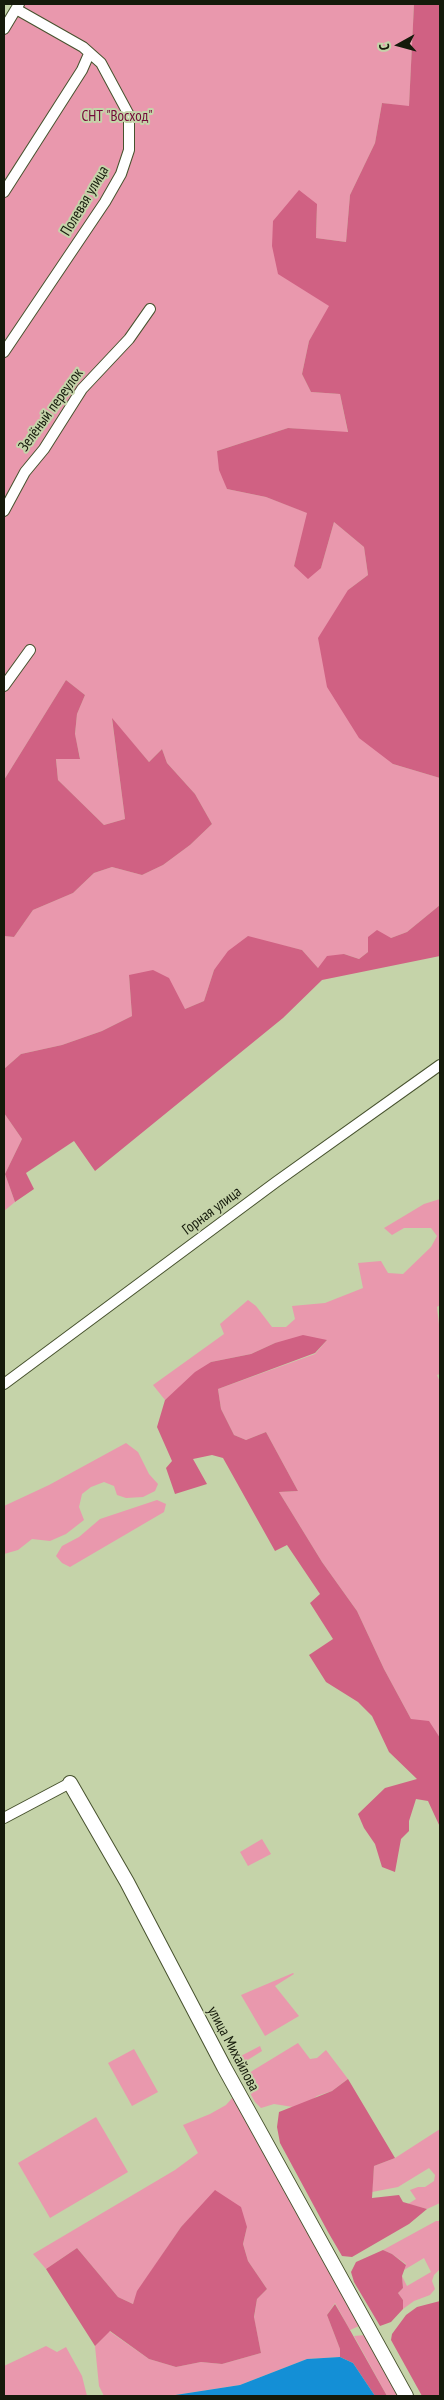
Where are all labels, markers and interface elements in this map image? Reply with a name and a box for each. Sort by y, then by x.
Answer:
north arrow [374,20,424,70]
text: С [375,43,393,51]
park label: СНТ "Восход" [81,108,153,126]
street label: Полевая улица [57,163,113,239]
street label: Зелёный переулок [15,365,87,455]
street label: Горная улица [179,1183,245,1239]
street label: улица Михайлова [203,2004,263,2094]

